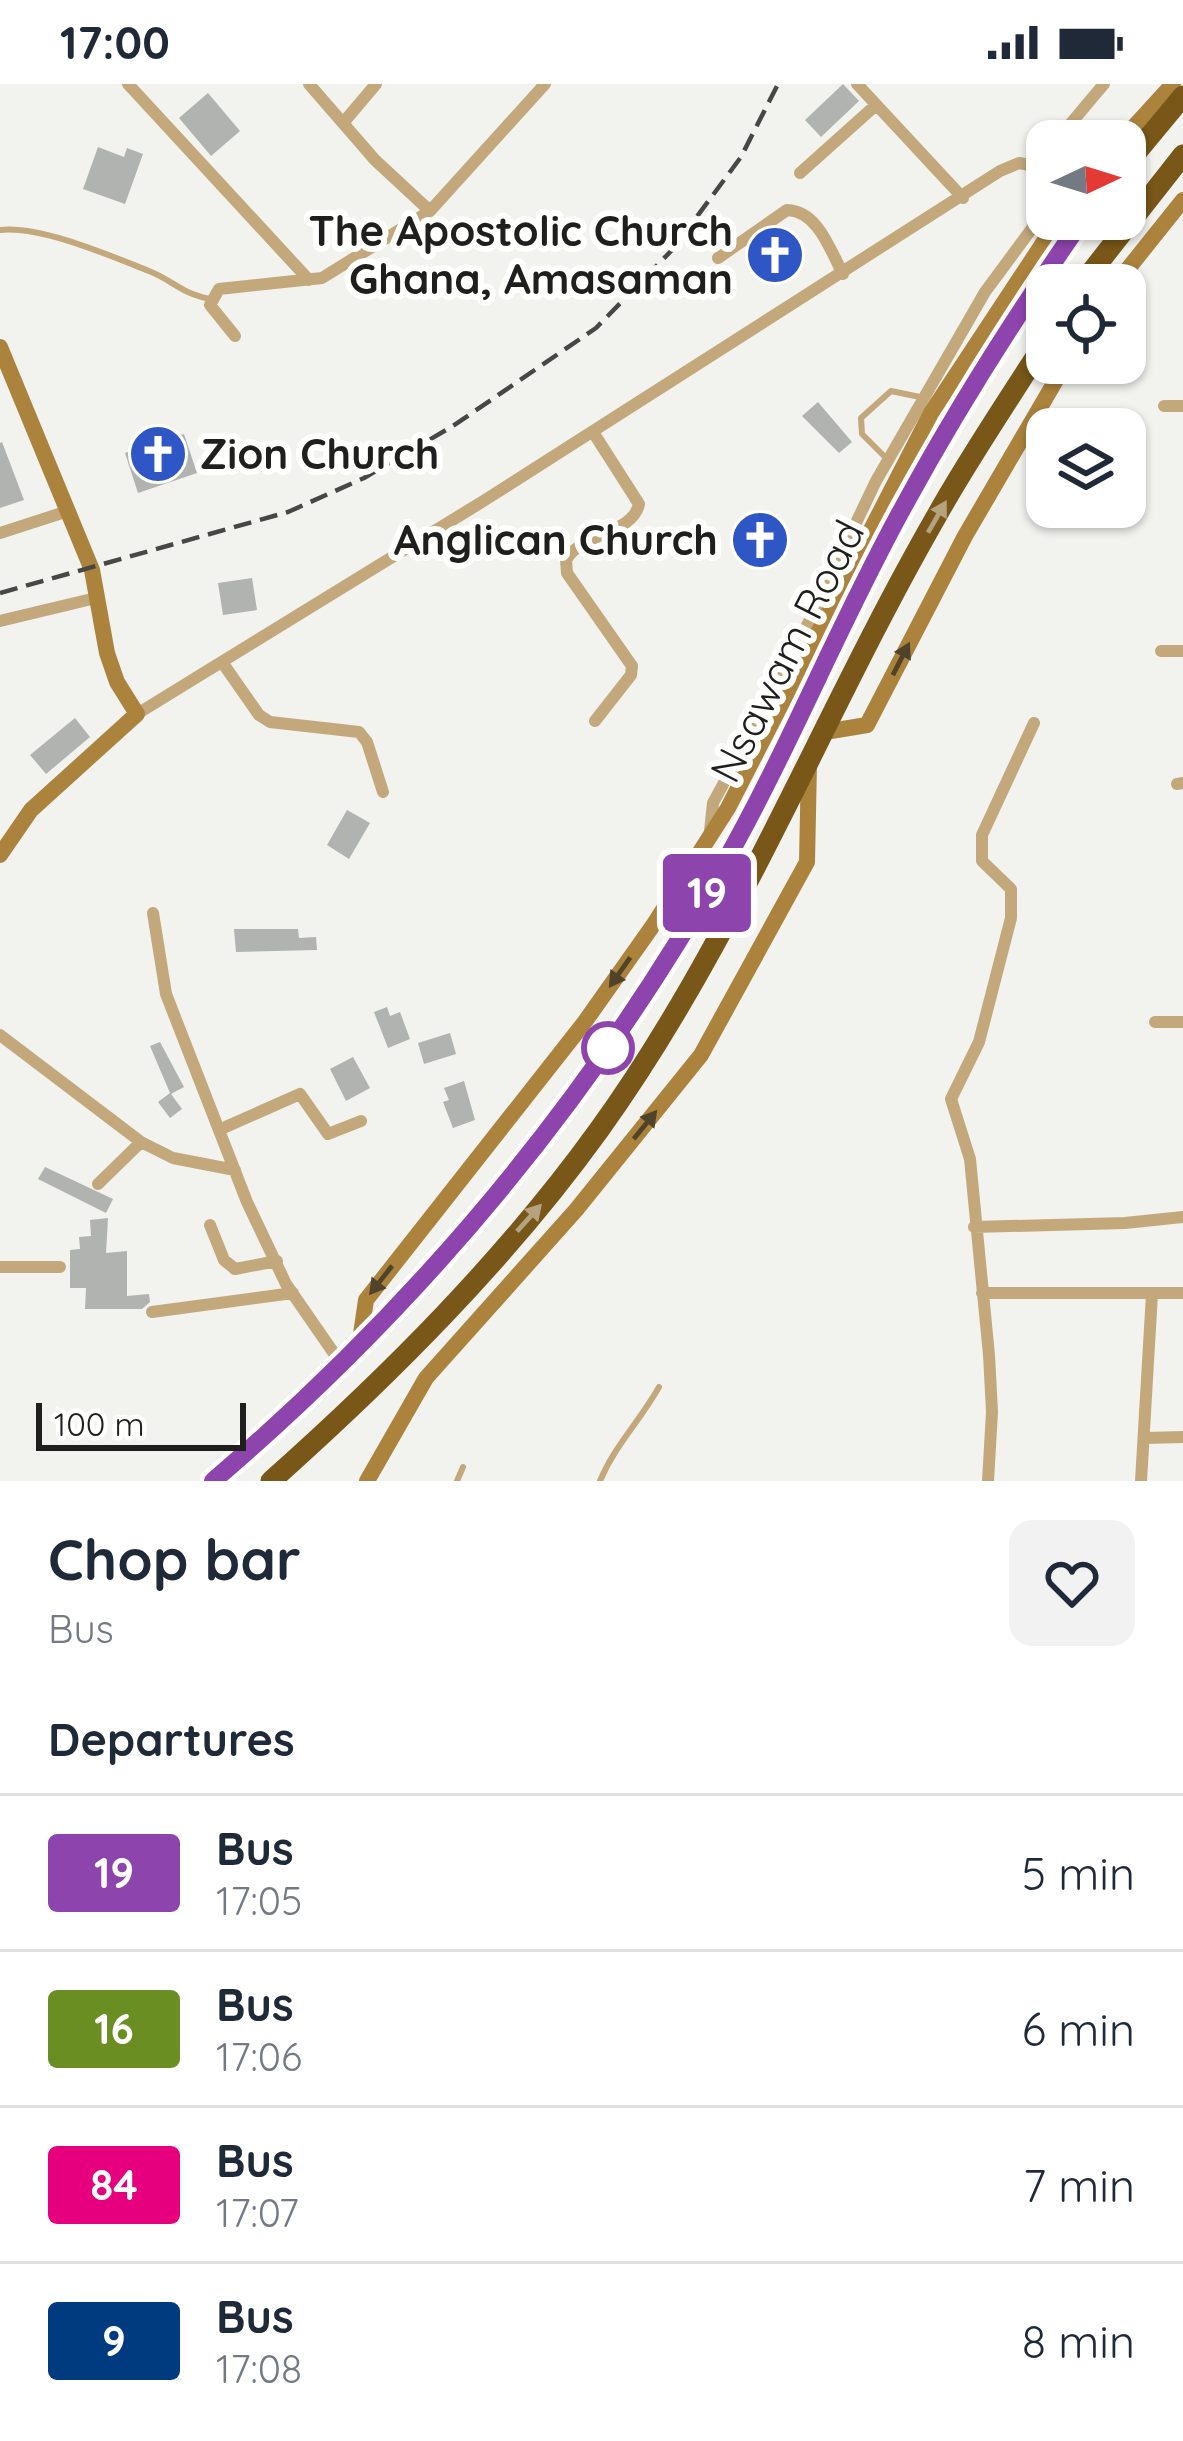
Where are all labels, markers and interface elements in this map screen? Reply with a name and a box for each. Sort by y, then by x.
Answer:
text: 17:00 [60,14,170,70]
north arrow [1026,120,1146,240]
map controls [1026,120,1146,528]
place label: The Apostolic Church Ghana, Amasaman [309,204,733,305]
church icon: The Apostolic Church Ghana, Amasaman [744,224,806,286]
button: locate [1026,264,1146,384]
button: layers [1026,408,1146,528]
church icon: Zion Church [127,423,189,485]
place label: Zion Church [200,427,439,480]
one-way arrow [926,499,947,534]
church icon: Anglican Church [729,509,791,571]
street label: Nsawam Road [698,511,875,791]
place label: Anglican Church [394,513,718,566]
one-way arrow [890,642,911,676]
line badge: 19 [653,854,761,932]
text: 19 [687,866,727,919]
one-way arrow [609,956,632,988]
unlabelled marker [583,1023,633,1073]
one-way arrow [631,1110,657,1140]
one-way arrow [515,1203,542,1233]
one-way arrow [369,1265,394,1296]
scale bar [36,1397,246,1450]
text: 100 m [54,1403,145,1444]
button: heart [1009,1520,1135,1646]
text: Chop bar [48,1523,301,1594]
text: Bus [48,1604,114,1653]
text: Departures [48,1711,295,1767]
text: Bus [216,1820,294,1876]
text: 5 min [1022,1845,1135,1901]
text: 19 [94,1846,134,1899]
text: 17:05 [216,1876,302,1925]
text: Bus [216,1976,294,2032]
text: 6 min [1022,2001,1135,2057]
text: 16 [94,2002,134,2055]
text: 17:06 [216,2032,302,2081]
text: Bus [216,2132,294,2188]
text: 7 min [1023,2157,1135,2213]
text: 84 [90,2158,138,2211]
text: 17:07 [216,2188,299,2237]
text: Bus [216,2288,294,2344]
text: 8 min [1022,2313,1135,2369]
text: 9 [102,2314,126,2367]
text: 17:08 [216,2344,302,2393]

